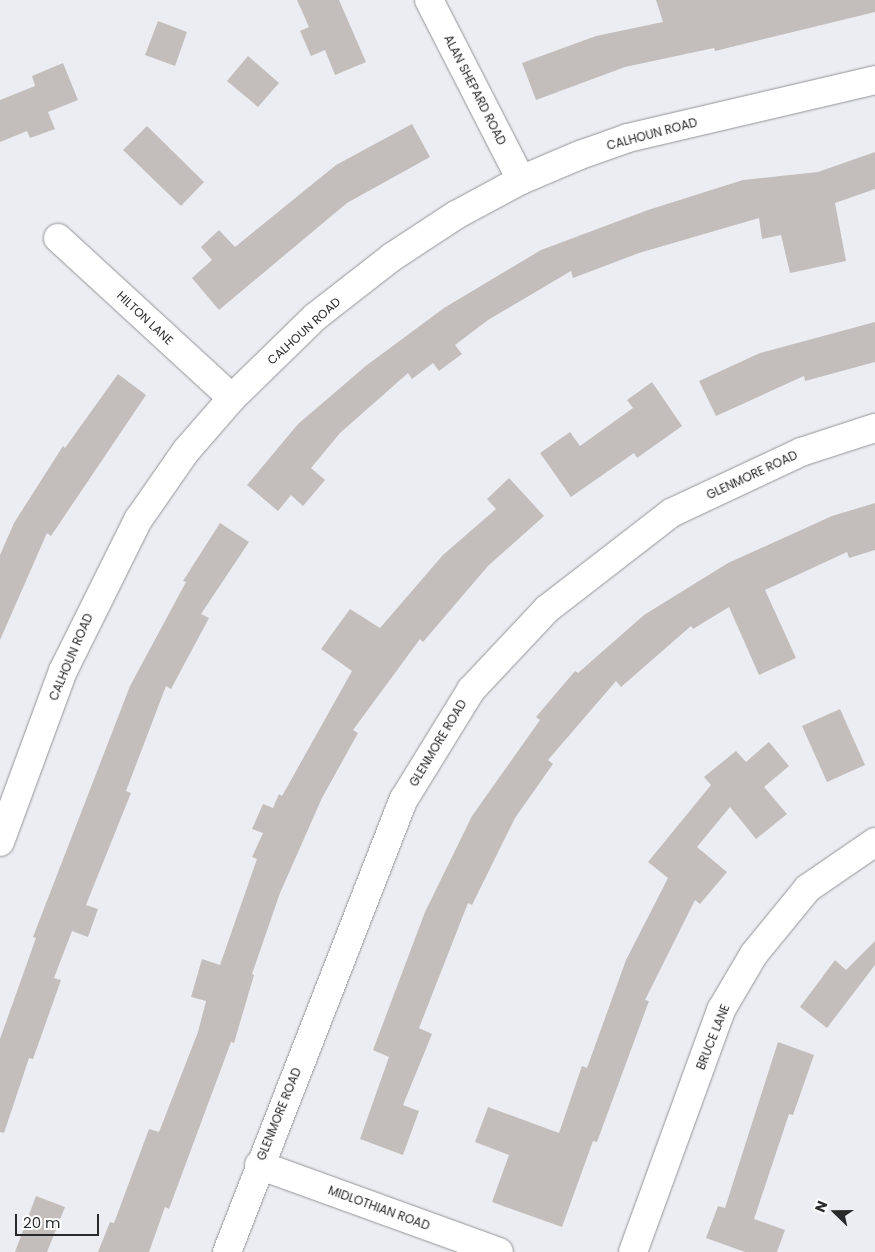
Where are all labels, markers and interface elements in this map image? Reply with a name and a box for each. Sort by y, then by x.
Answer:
street label: ALAN SHEPARD ROAD [441,32,509,148]
street label: CALHOUN ROAD [605,115,699,153]
street label: HILTON LANE [114,288,176,348]
street label: CALHOUN ROAD [265,294,343,368]
street label: GLENMORE ROAD [704,448,800,502]
street label: CALHOUN ROAD [46,611,96,703]
street label: GLENMORE ROAD [406,697,470,789]
street label: BRUCE LANE [693,1002,733,1072]
street label: GLENMORE ROAD [254,1065,304,1163]
street label: MIDLOTHIAN ROAD [326,1183,432,1233]
north arrow [810,1187,860,1237]
text: N [810,1198,832,1215]
scale bar [18,1204,101,1236]
text: 20 m [23,1212,61,1233]

